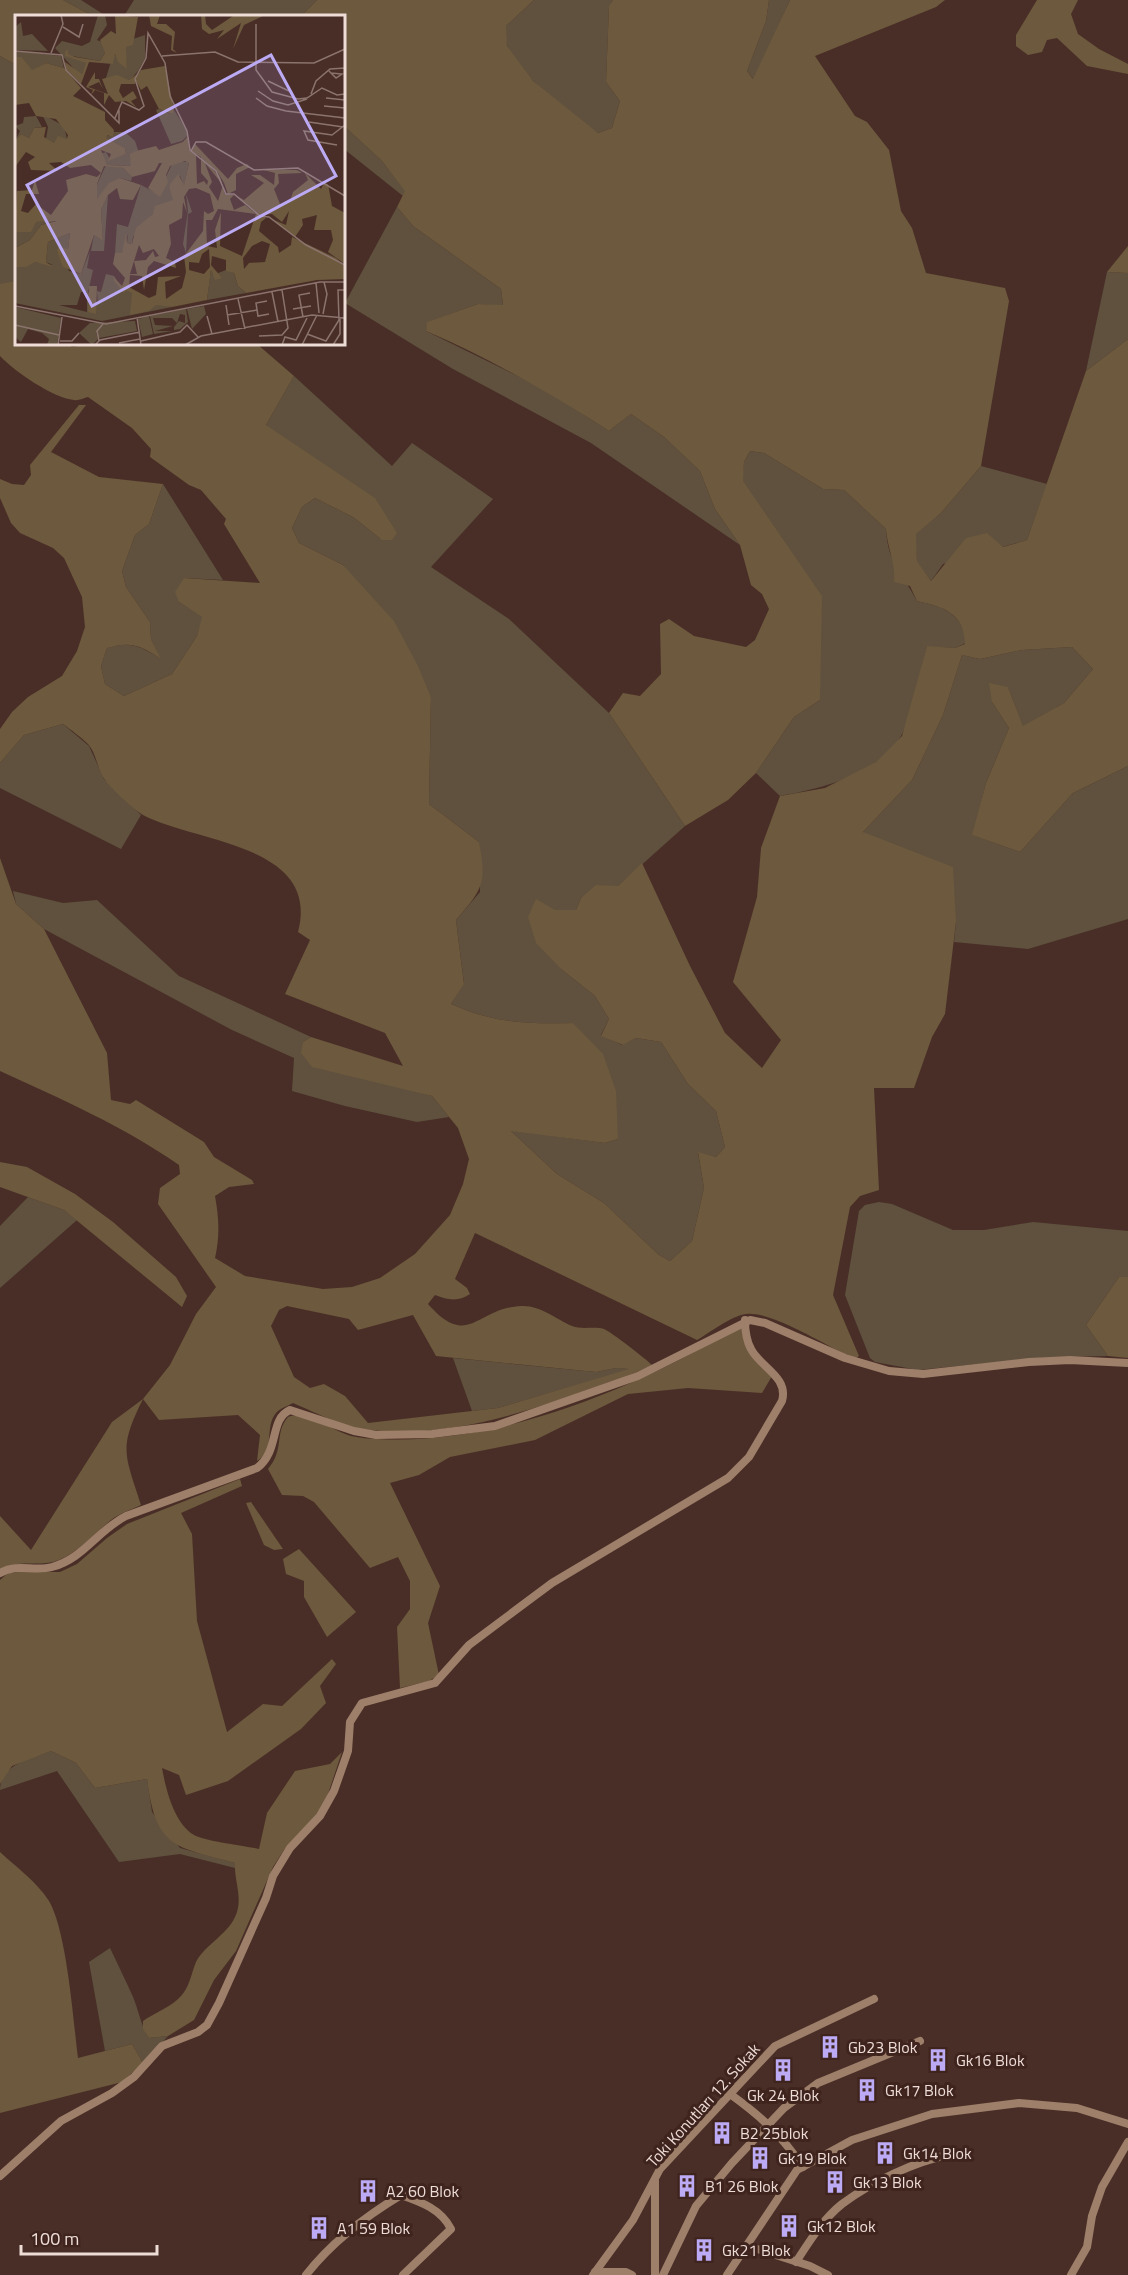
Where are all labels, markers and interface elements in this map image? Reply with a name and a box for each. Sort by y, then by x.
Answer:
inset map [15,15,345,345]
building icon: Gb23 Blok [817,2034,843,2060]
place label: Gb23 Blok [848,2035,918,2059]
street label: Toki Konutları 12. Sokak [641,2037,766,2172]
building icon: Gk16 Blok [925,2047,951,2073]
place label: Gk16 Blok [956,2048,1025,2072]
building icon: Gk 24 Blok [770,2057,796,2083]
building icon: Gk17 Blok [854,2077,880,2103]
place label: Gk17 Blok [885,2078,954,2102]
place label: Gk 24 Blok [747,2083,819,2107]
building icon: B2 25blok [709,2120,735,2146]
place label: B2 25blok [740,2121,809,2145]
building icon: Gk14 Blok [872,2140,898,2166]
place label: Gk14 Blok [903,2141,972,2165]
building icon: Gk19 Blok [747,2145,773,2171]
place label: Gk19 Blok [778,2146,847,2170]
building icon: Gk13 Blok [822,2169,848,2195]
place label: Gk13 Blok [853,2170,922,2194]
building icon: B1 26 Blok [674,2173,700,2199]
place label: B1 26 Blok [705,2174,779,2198]
building icon: A2 60 Blok [355,2178,381,2204]
place label: A2 60 Blok [386,2179,459,2203]
building icon: Gk12 Blok [776,2213,802,2239]
place label: Gk12 Blok [807,2214,876,2238]
building icon: A1 59 Blok [306,2215,332,2241]
place label: A1 59 Blok [337,2216,410,2240]
scale bar [21,2218,158,2256]
text: 100 m [30,2225,79,2252]
building icon: Gk21 Blok [691,2237,717,2263]
place label: Gk21 Blok [722,2238,791,2262]

